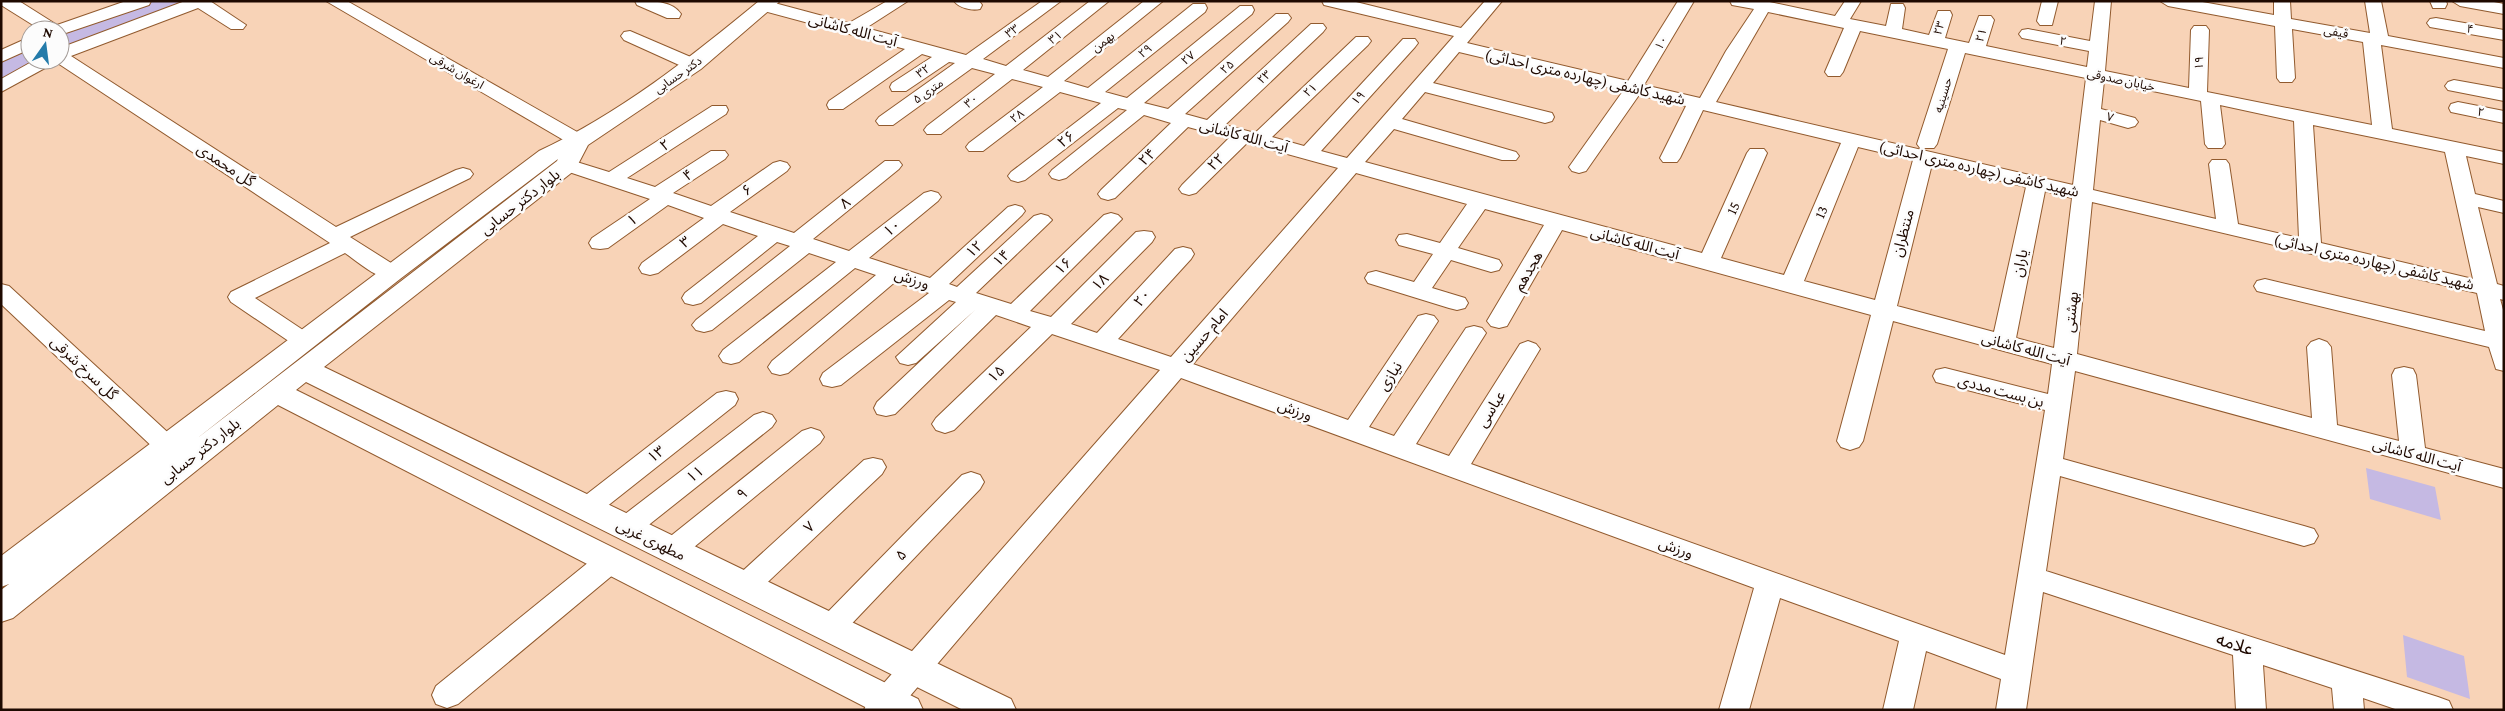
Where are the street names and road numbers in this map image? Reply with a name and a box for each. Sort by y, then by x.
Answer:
street label: آیت الله کاشانی [807,10,900,51]
street label: ۲۳ [1930,19,1948,37]
street label: ۳۳ [1002,21,1022,41]
street label: ۴ [2465,22,2475,36]
street label: قیفی [2323,23,2349,41]
street label: ۲۱ [1972,26,1990,44]
street label: ۳۱ [1045,27,1065,47]
street label: بهمن [1089,29,1117,55]
street label: ۲ [2058,33,2068,49]
street label: ۱۰ [1651,34,1671,52]
street label: ۲۹ [1135,41,1155,61]
street label: شهید کاشفی (چهارده متری احداثی) [1483,46,1687,110]
street label: ۲۷ [1178,48,1198,68]
street label: ارغوان شرقی [428,50,487,92]
street label: دکتر حسابی [651,53,705,97]
street label: ۱۹ [2192,56,2206,70]
street label: ۲۵ [1217,57,1237,77]
street label: ۳۲ [913,61,933,81]
street label: خیابان صدوقی [2086,66,2156,94]
street label: ۲۳ [1254,67,1274,87]
street label: ۵ متری [910,76,946,106]
street label: حسینیه [1931,76,1955,114]
street label: ۲۱ [1300,80,1320,100]
street label: ۱۹ [1348,88,1368,108]
street label: ۳۰ [961,91,981,111]
street label: ۲ [2476,104,2486,120]
street label: ۲۸ [1007,106,1027,126]
street label: ۷ [2105,109,2115,125]
street label: آیت الله کاشانی [1198,116,1291,157]
street label: ۲۶ [1054,127,1078,151]
street label: ۲ [657,136,673,154]
street label: شهید کاشفی (چهارده متری احداثی) [1877,138,2081,202]
street label: گل محمدی [194,140,258,191]
street label: ۲۴ [1135,145,1159,169]
street label: ۲۲ [1204,150,1228,174]
street label: بلوار دکتر حسابی [477,166,563,239]
street label: ۴ [680,166,696,184]
street label: ۶ [739,181,755,199]
street label: ۸ [837,194,854,212]
street label: 15 [1723,199,1743,217]
street label: 13 [1811,203,1831,221]
street label: منتظران [1889,207,1918,259]
street label: ۱ [624,211,640,229]
street label: ۱۰ [880,216,904,240]
street label: آیت الله کاشانی [1589,223,1682,264]
street label: شهید کاشفی (چهارده متری احداثی) [2272,231,2476,295]
street label: ۳ [677,233,694,251]
street label: ۱۲ [962,237,986,261]
street label: ۱۴ [989,246,1013,270]
street label: هجدهم [1510,248,1548,295]
street label: یاران [2009,248,2032,278]
street label: ۱۶ [1051,254,1075,278]
street label: ورزش [892,266,931,293]
street label: ۱۸ [1088,270,1112,294]
street label: ۲۰ [1130,286,1154,310]
street label: بهشتی [2061,291,2082,333]
street label: امام حسین [1177,306,1233,366]
street label: آیت الله کاشانی [1980,329,2073,370]
street label: گل سرخ شرقی [45,333,121,406]
street label: نیازی [1375,359,1406,394]
street label: ۱۵ [984,362,1008,386]
street label: بن بست مددی [1956,372,2046,411]
street label: عباسی [1474,387,1509,431]
street label: ورزش [1275,396,1314,425]
street label: بلوار دکتر حسابی [157,415,243,488]
street label: آیت الله کاشانی [2371,435,2464,476]
street label: ۱۳ [644,442,668,466]
street label: ۱۱ [683,462,707,486]
street label: ۹ [734,485,750,503]
street label: مطهری غربی [614,517,688,564]
street label: ۷ [800,518,818,536]
street label: ورزش [1656,534,1695,563]
street label: ۵ [892,546,910,564]
street label: علامه [2214,629,2256,659]

